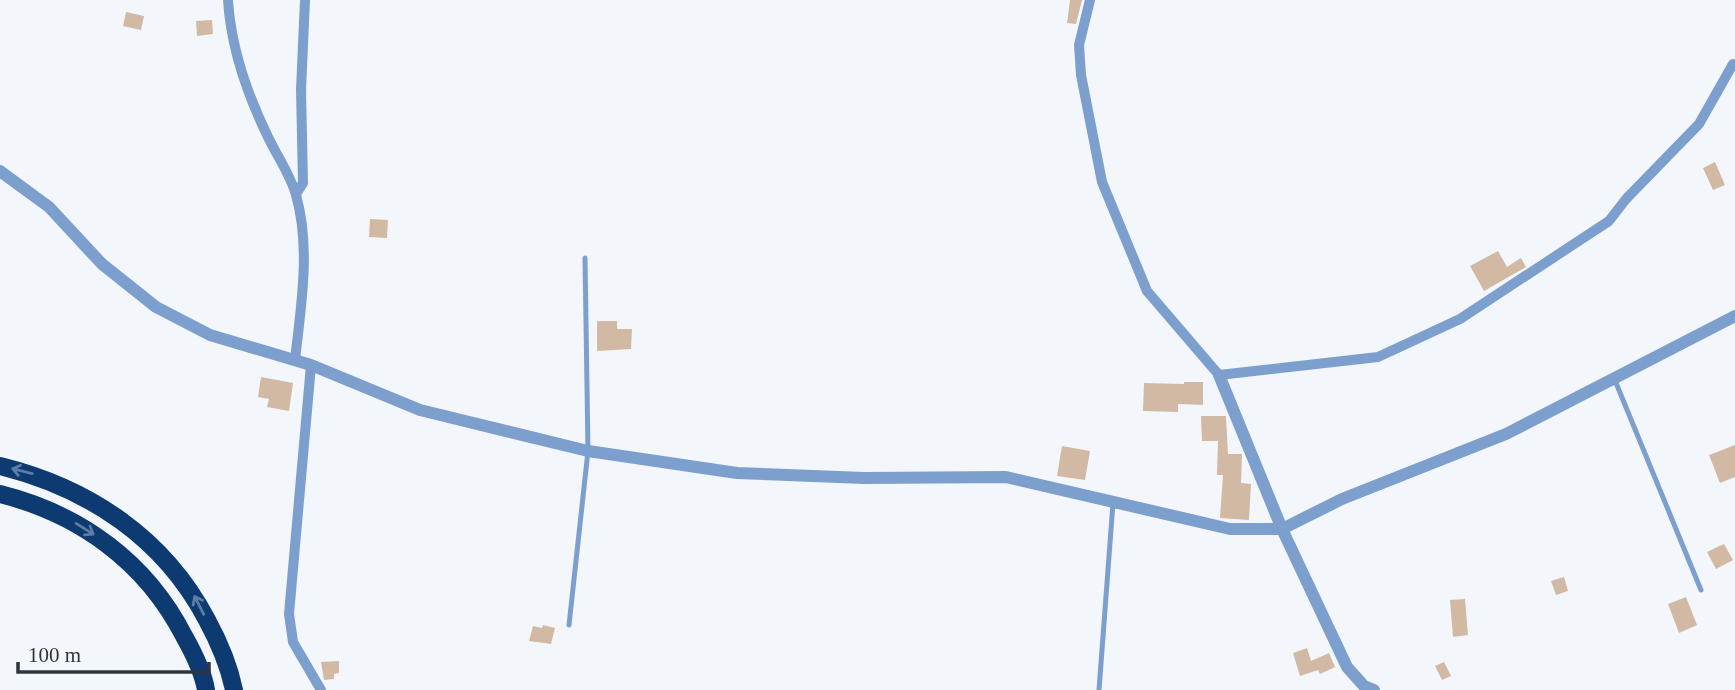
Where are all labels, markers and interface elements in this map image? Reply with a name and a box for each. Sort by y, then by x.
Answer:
one-way arrow [11,464,34,477]
one-way arrow [75,522,95,536]
one-way arrow [192,595,206,615]
scale bar [18,630,208,674]
text: 100 m [28,643,81,667]

